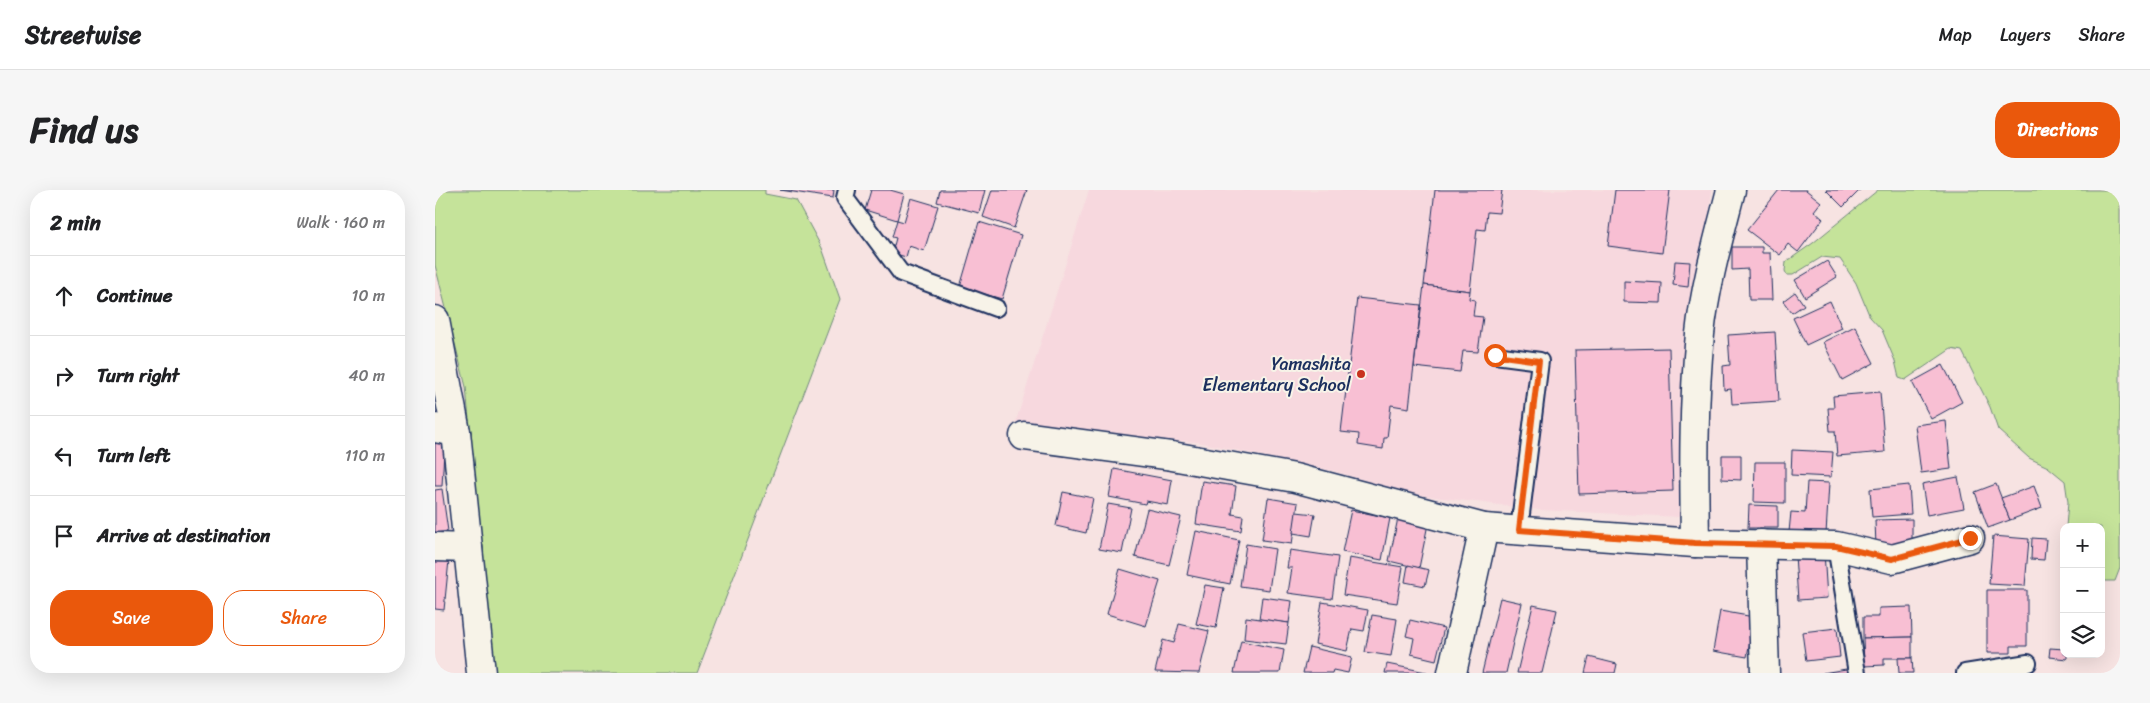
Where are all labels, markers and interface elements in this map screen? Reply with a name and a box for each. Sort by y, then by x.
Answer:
text: Streetwise [25,14,141,56]
text: Map [1939,19,1972,51]
text: Layers [2000,19,2051,51]
text: Share [2079,19,2125,51]
text: Find us [30,99,138,161]
button: Directions [1995,102,2120,158]
text: 2 min [50,204,101,242]
text: Walk · 160 m [296,208,385,237]
text: Continue [97,279,173,312]
text: 10 m [352,281,385,310]
icon: ahead [50,282,78,310]
route start [1484,344,1507,367]
place label: Yamashita Elementary School [1202,348,1352,401]
text: Turn right [97,359,179,392]
text: 40 m [348,361,385,390]
icon: right [50,362,78,390]
marker: Yamashita Elementary School [1355,368,1367,380]
text: Turn left [97,439,170,472]
text: 110 m [345,441,385,470]
icon: left [50,442,78,470]
text: Arrive at destination [97,519,270,552]
icon: arrive [50,522,78,550]
map controls [2060,523,2105,658]
button: + [2060,523,2105,568]
route end [1959,527,1982,550]
button: − [2060,568,2105,613]
button: Save [50,590,213,646]
button: Share [223,590,385,646]
button: layers [2060,613,2105,658]

